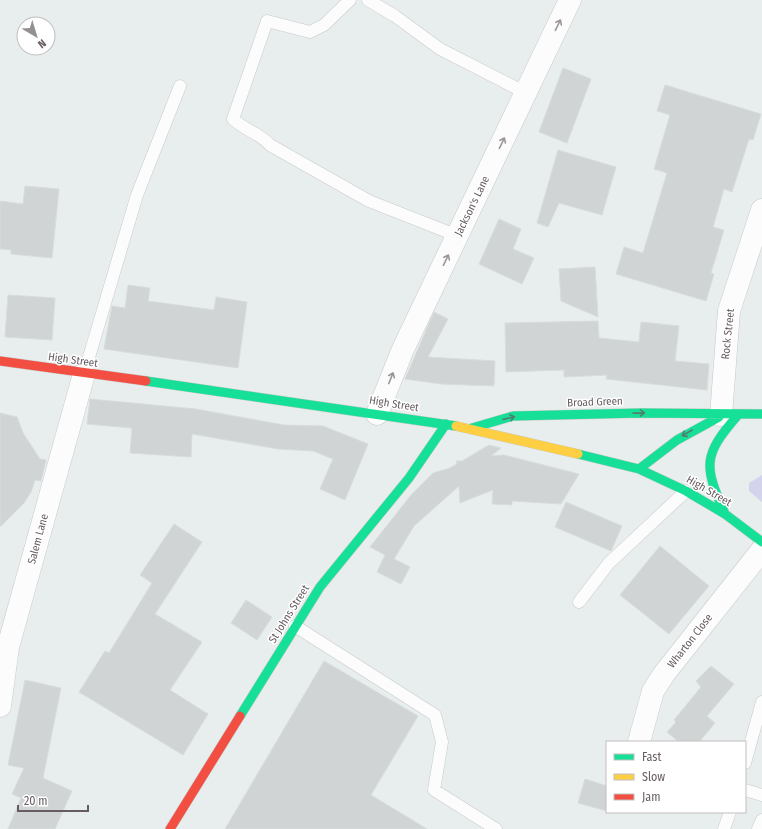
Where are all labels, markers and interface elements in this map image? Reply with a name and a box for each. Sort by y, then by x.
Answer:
north arrow [16,16,56,56]
one-way arrow [555,20,562,32]
text: N [35,36,48,51]
one-way arrow [499,137,506,149]
street label: Jackson's Lane [452,174,492,238]
one-way arrow [443,254,450,266]
street label: Rock Street [719,308,737,360]
street label: High Street [47,350,99,370]
one-way arrow [388,372,396,384]
street label: High Street [368,394,420,414]
street label: Broad Green [567,395,623,409]
one-way arrow [632,409,645,417]
one-way arrow [503,413,516,421]
one-way arrow [682,429,693,437]
street label: High Street [684,473,734,509]
street label: Salem Lane [25,512,51,566]
street label: St Johns Street [266,582,312,646]
street label: Wharton Close [665,611,715,671]
legend [606,741,746,813]
text: Fast [642,750,661,764]
text: Slow [642,770,665,784]
scale bar [18,787,88,813]
text: Jam [642,790,660,804]
text: 20 m [24,794,48,808]

